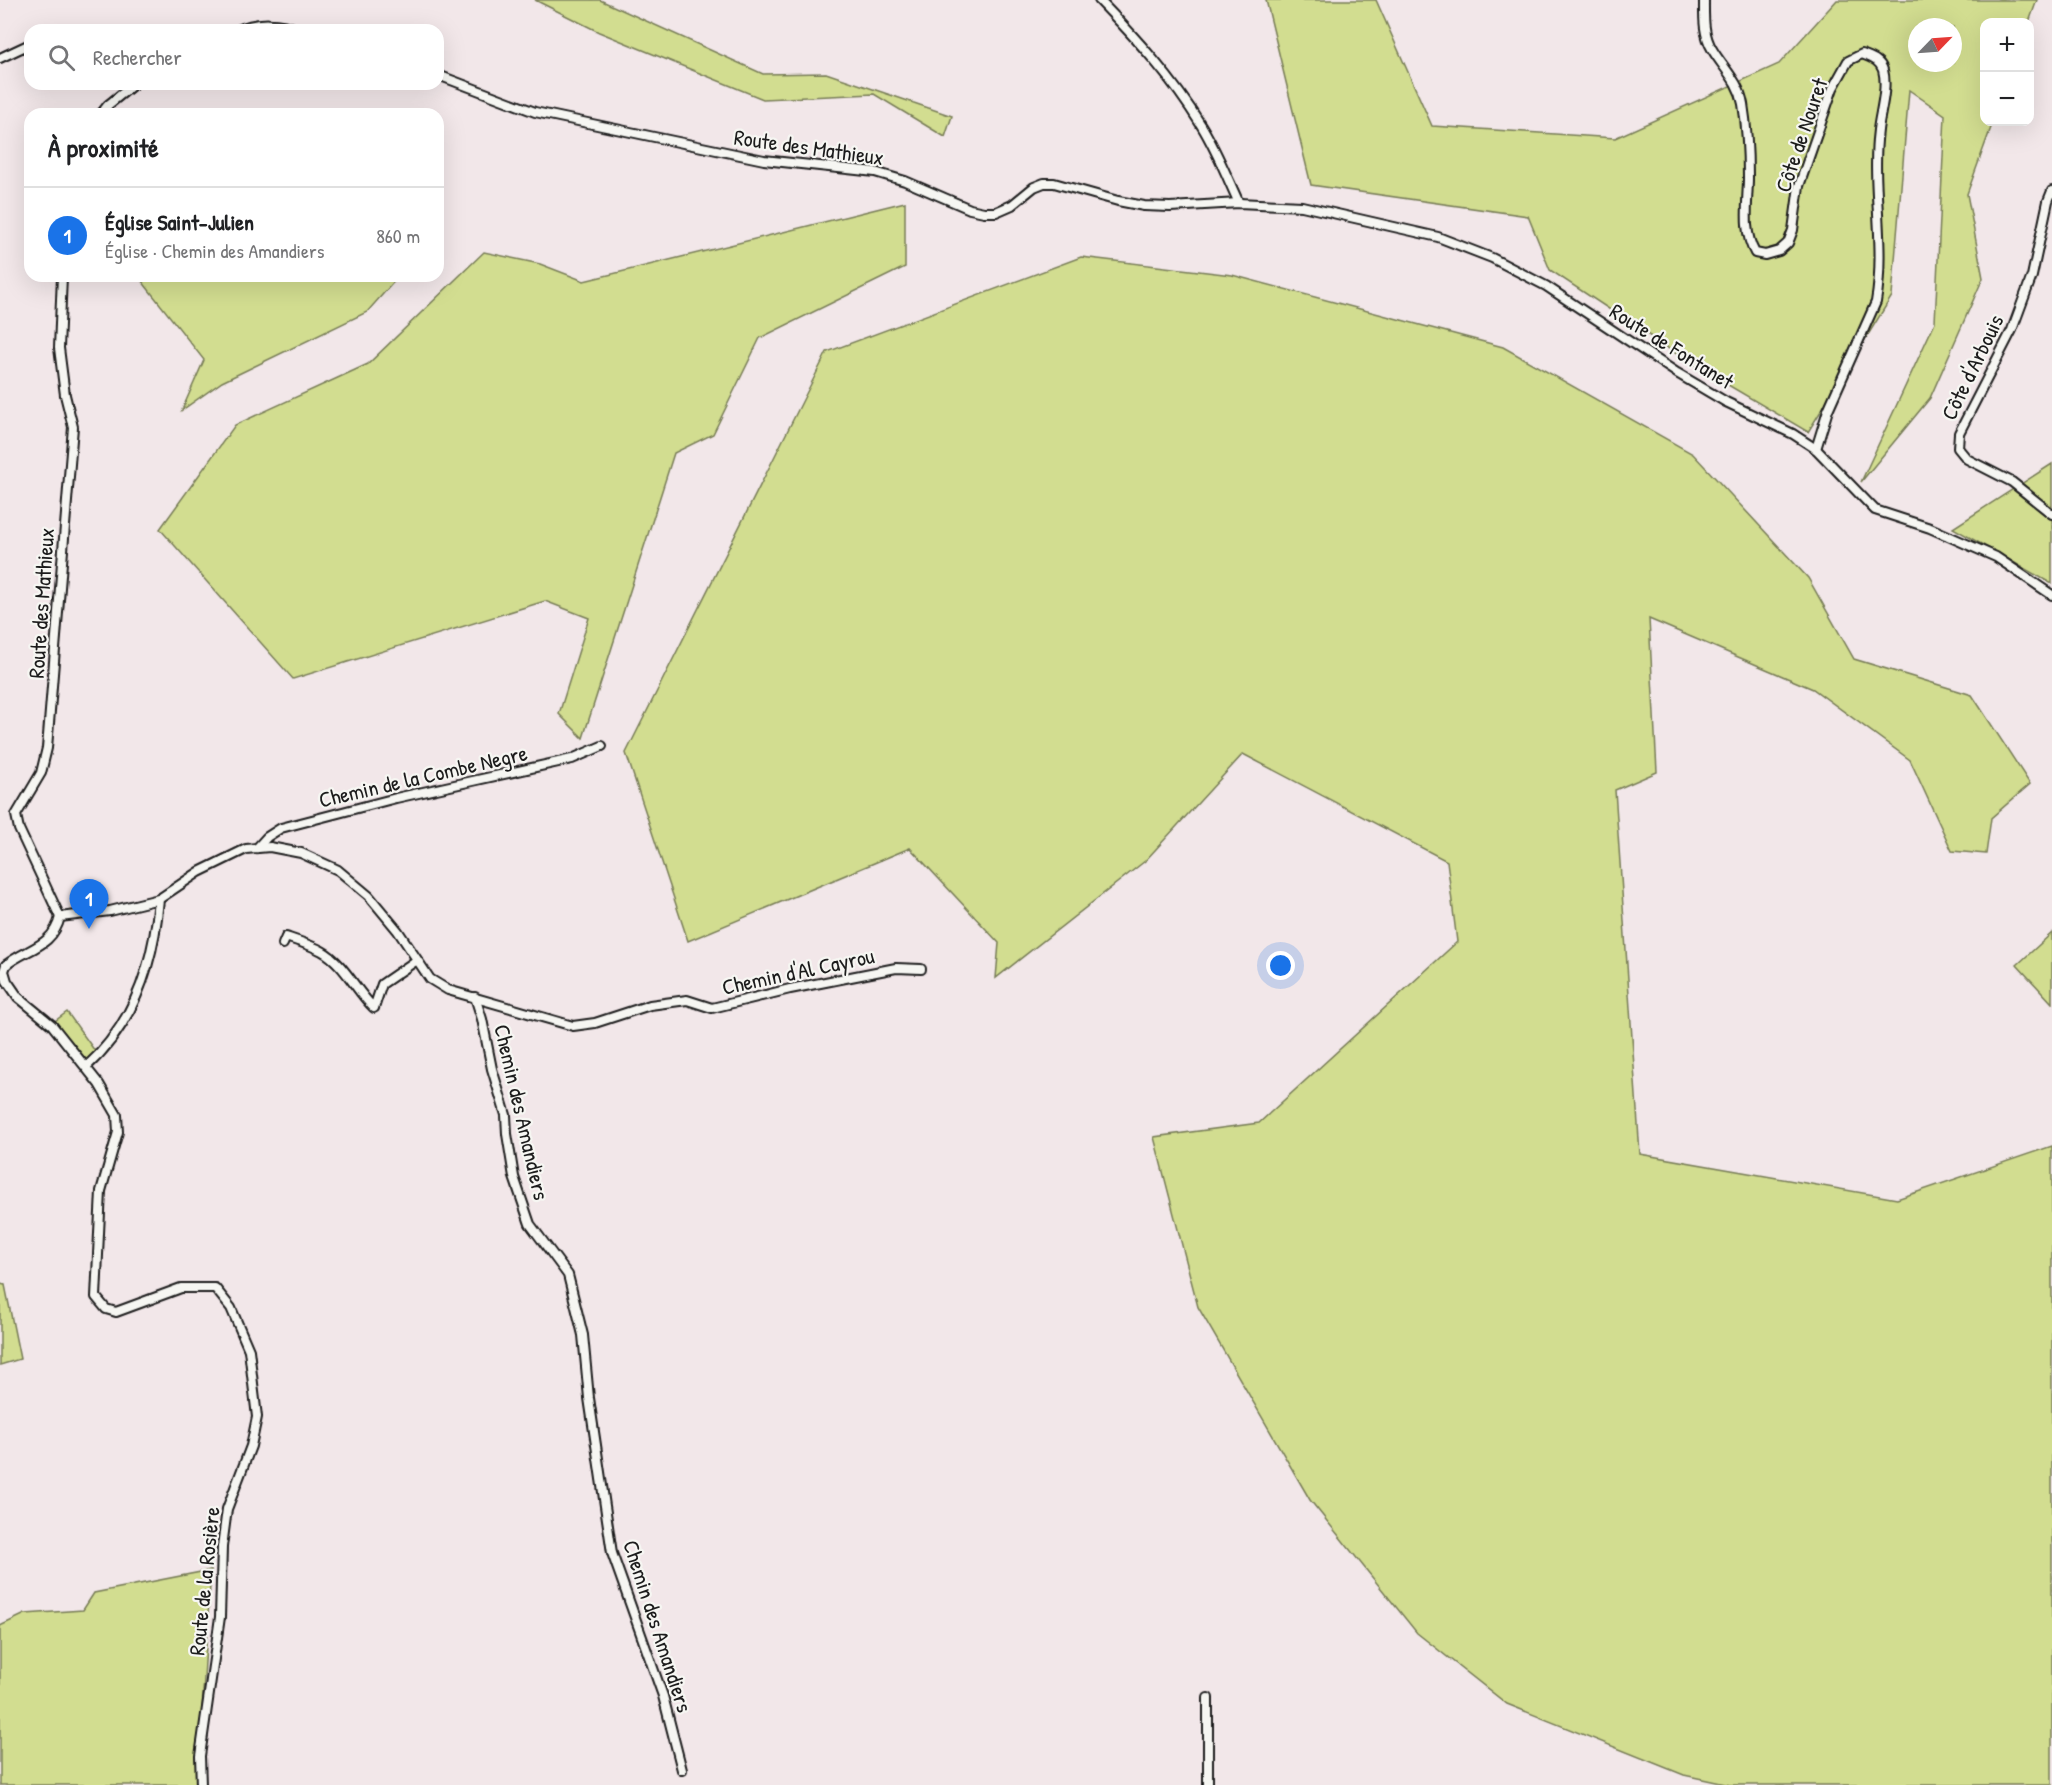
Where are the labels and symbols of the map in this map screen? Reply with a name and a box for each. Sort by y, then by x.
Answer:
north arrow [1908,18,1962,72]
street label: Côte de Nouret [1767,74,1835,196]
street label: Route des Mathieux [732,122,886,172]
street label: Route de Fontanet [1604,296,1740,396]
street label: Côte d'Arbouis [1934,309,2010,425]
street label: Route des Mathieux [21,527,61,679]
street label: Chemin de la Combe Negre [316,737,530,815]
pin: 1 [70,880,109,929]
street label: Chemin d'Al Cayrou [719,940,877,1002]
your location [1266,951,1295,980]
street label: Chemin des Amandiers [487,1021,557,1203]
street label: Route de la Rosière [181,1505,227,1657]
street label: Chemin des Amandiers [616,1536,700,1716]

